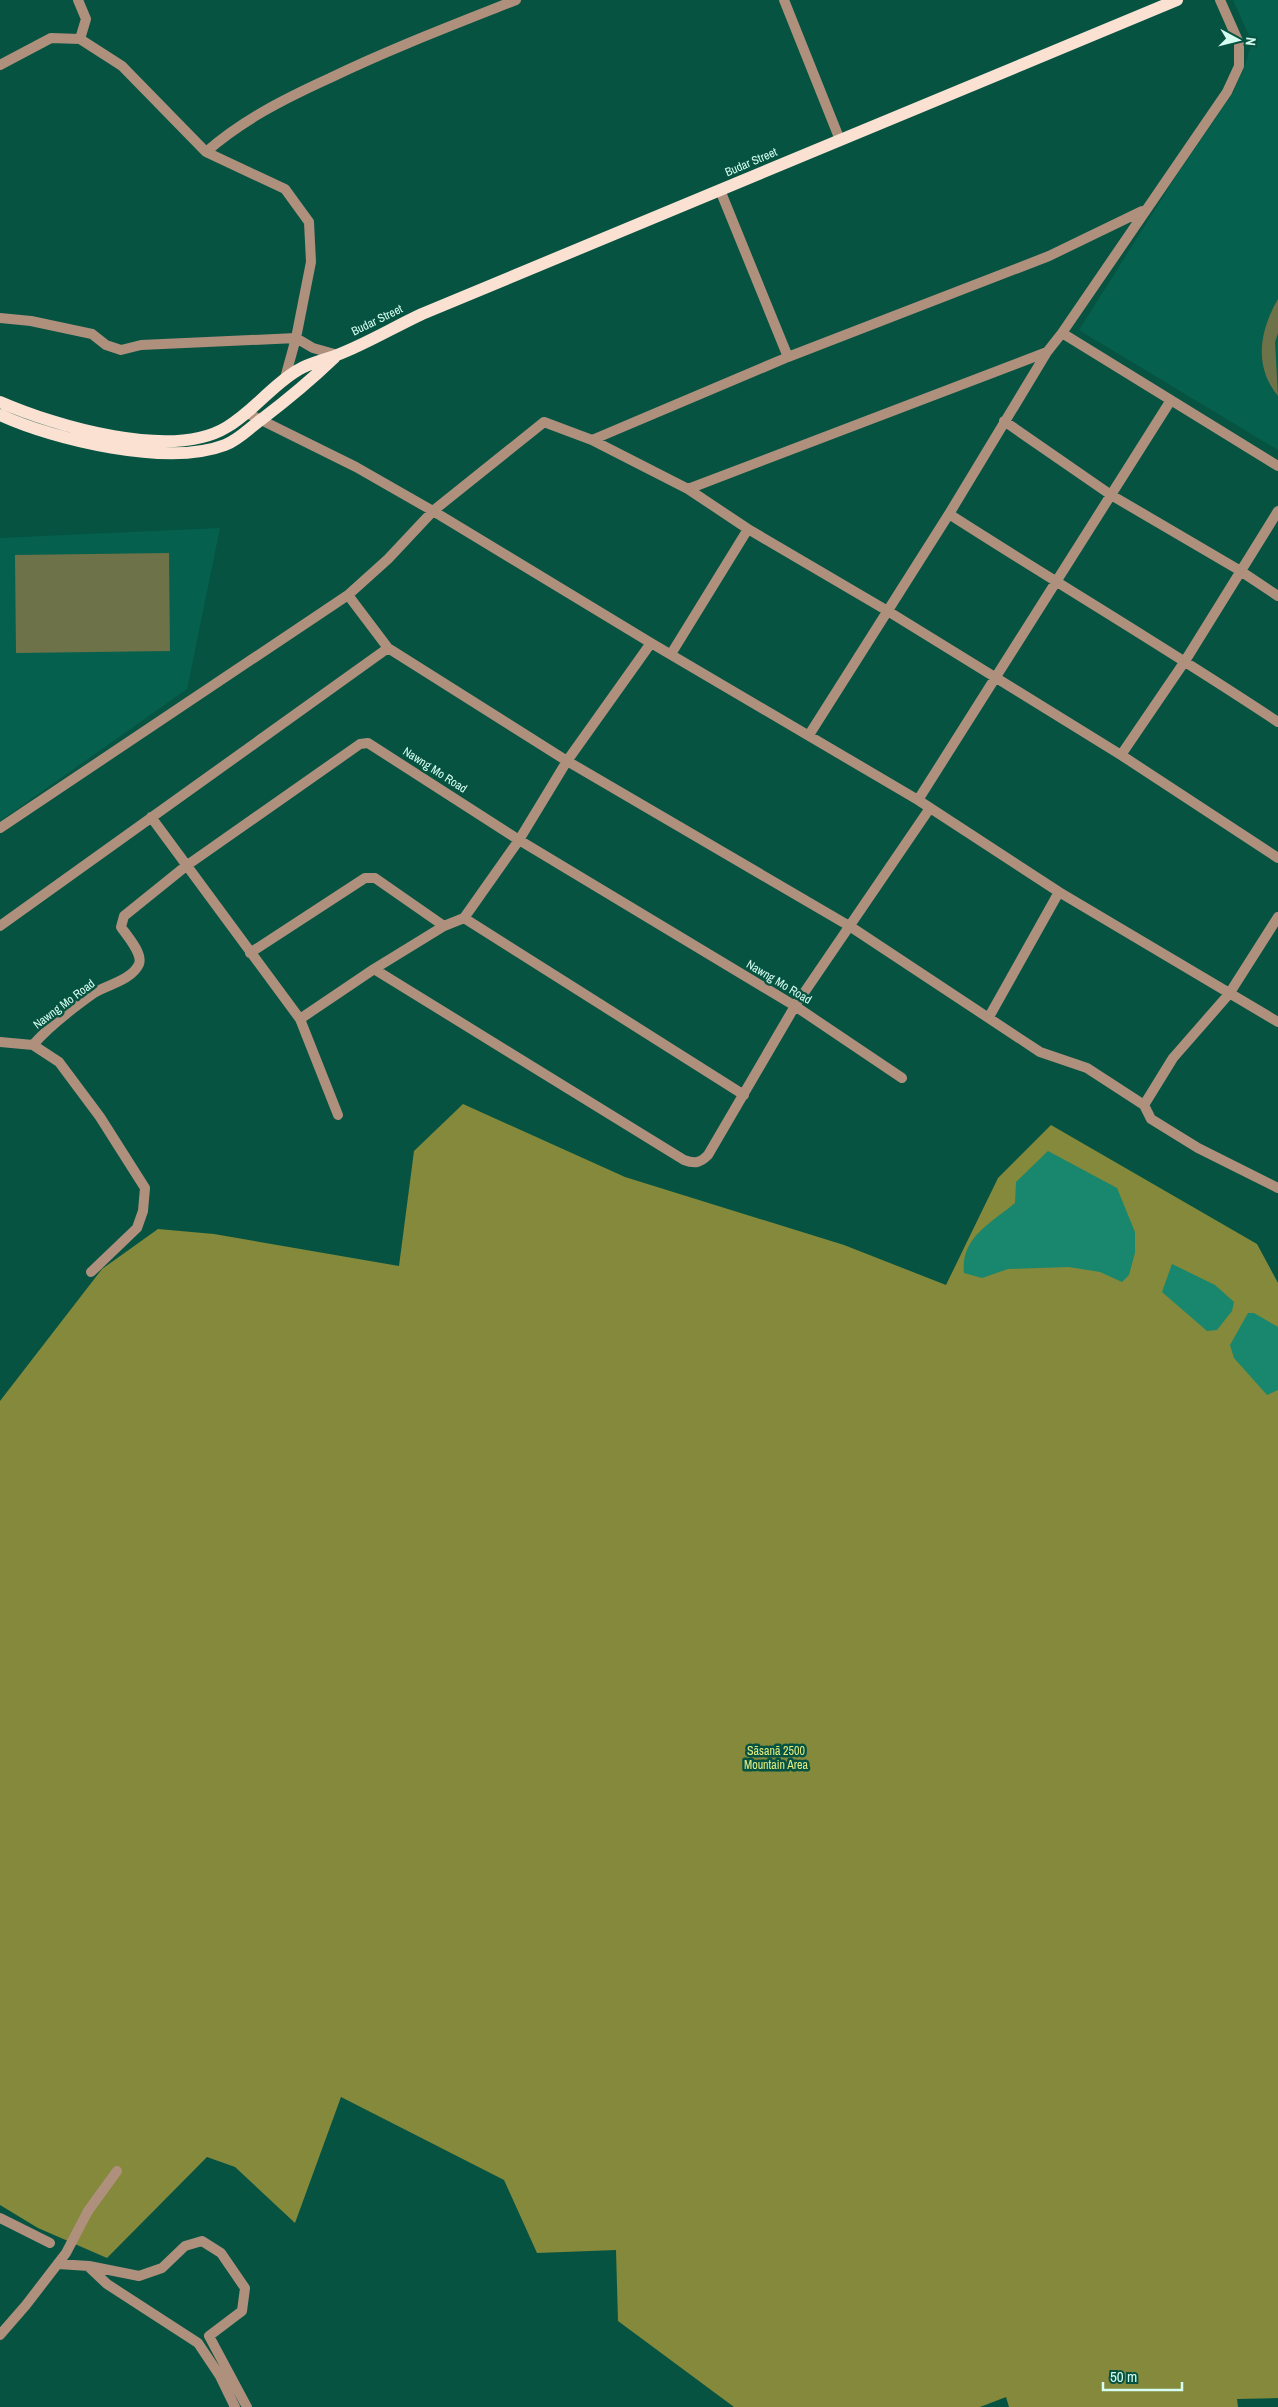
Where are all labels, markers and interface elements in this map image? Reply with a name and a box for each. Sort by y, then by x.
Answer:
north arrow [1213,15,1263,65]
text: N [1241,36,1260,47]
street label: Budar Street [722,144,780,180]
street label: Budar Street [349,301,406,339]
street label: Nawng Mo Road [400,743,470,797]
street label: Nawng Mo Road [743,956,815,1008]
street label: Nawng Mo Road [30,976,98,1032]
park label: Sāsanā 2500 Mountain Area [744,1743,809,1773]
scale bar [1103,2360,1182,2392]
text: 50 m [1110,2366,1137,2387]

